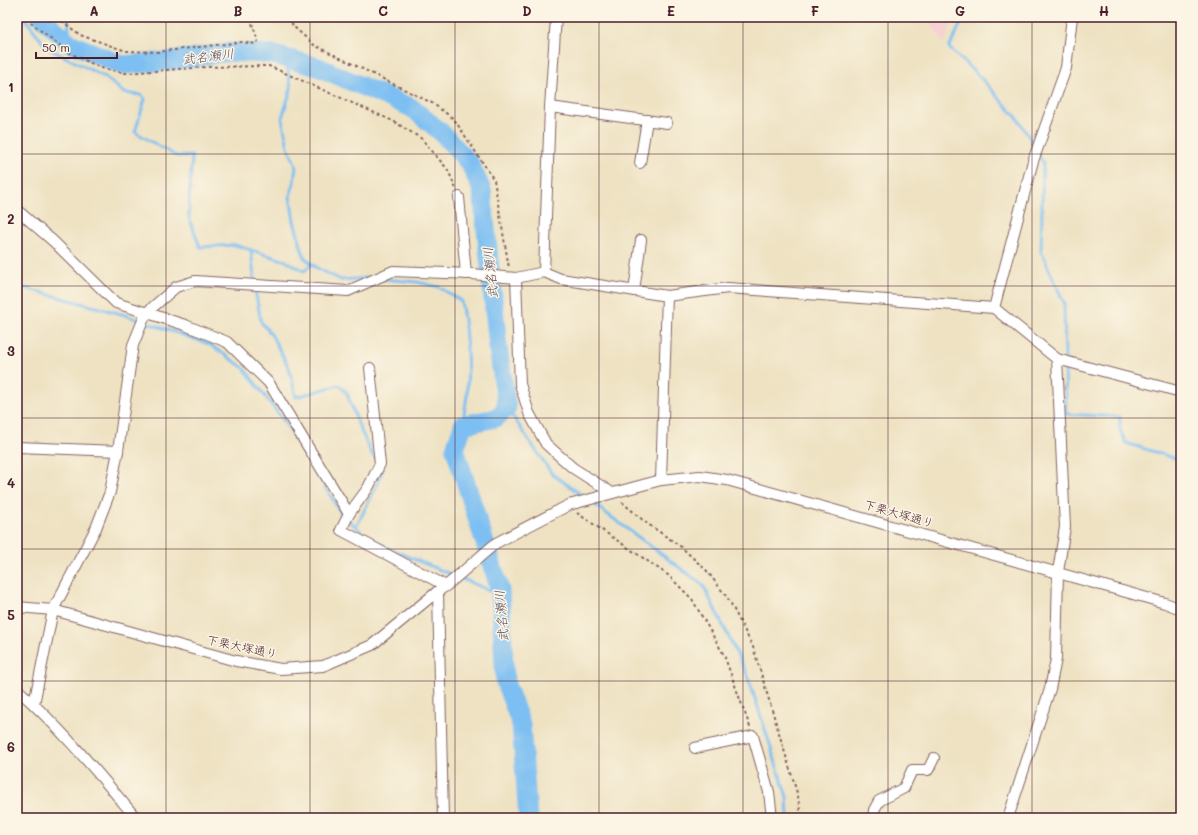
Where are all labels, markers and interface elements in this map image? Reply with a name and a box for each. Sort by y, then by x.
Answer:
text: A [89,2,99,19]
text: B [234,2,243,19]
text: C [378,2,388,19]
text: D [522,2,532,19]
text: E [667,2,675,19]
text: F [811,2,819,19]
text: G [955,2,965,19]
text: H [1099,2,1109,19]
scale bar [36,34,117,60]
text: 50 m [42,39,70,55]
water label: 武名瀬川 [181,44,235,67]
text: 1 [8,78,14,95]
text: 2 [7,210,15,227]
water label: 武名瀬川 [478,246,501,300]
text: 3 [7,342,15,359]
text: 4 [7,474,15,491]
street label: 下栗大塚通り [862,495,936,531]
water label: 武名瀬川 [490,589,511,643]
text: 5 [7,606,15,623]
street label: 下栗大塚通り [205,631,279,661]
text: 6 [7,738,15,755]

